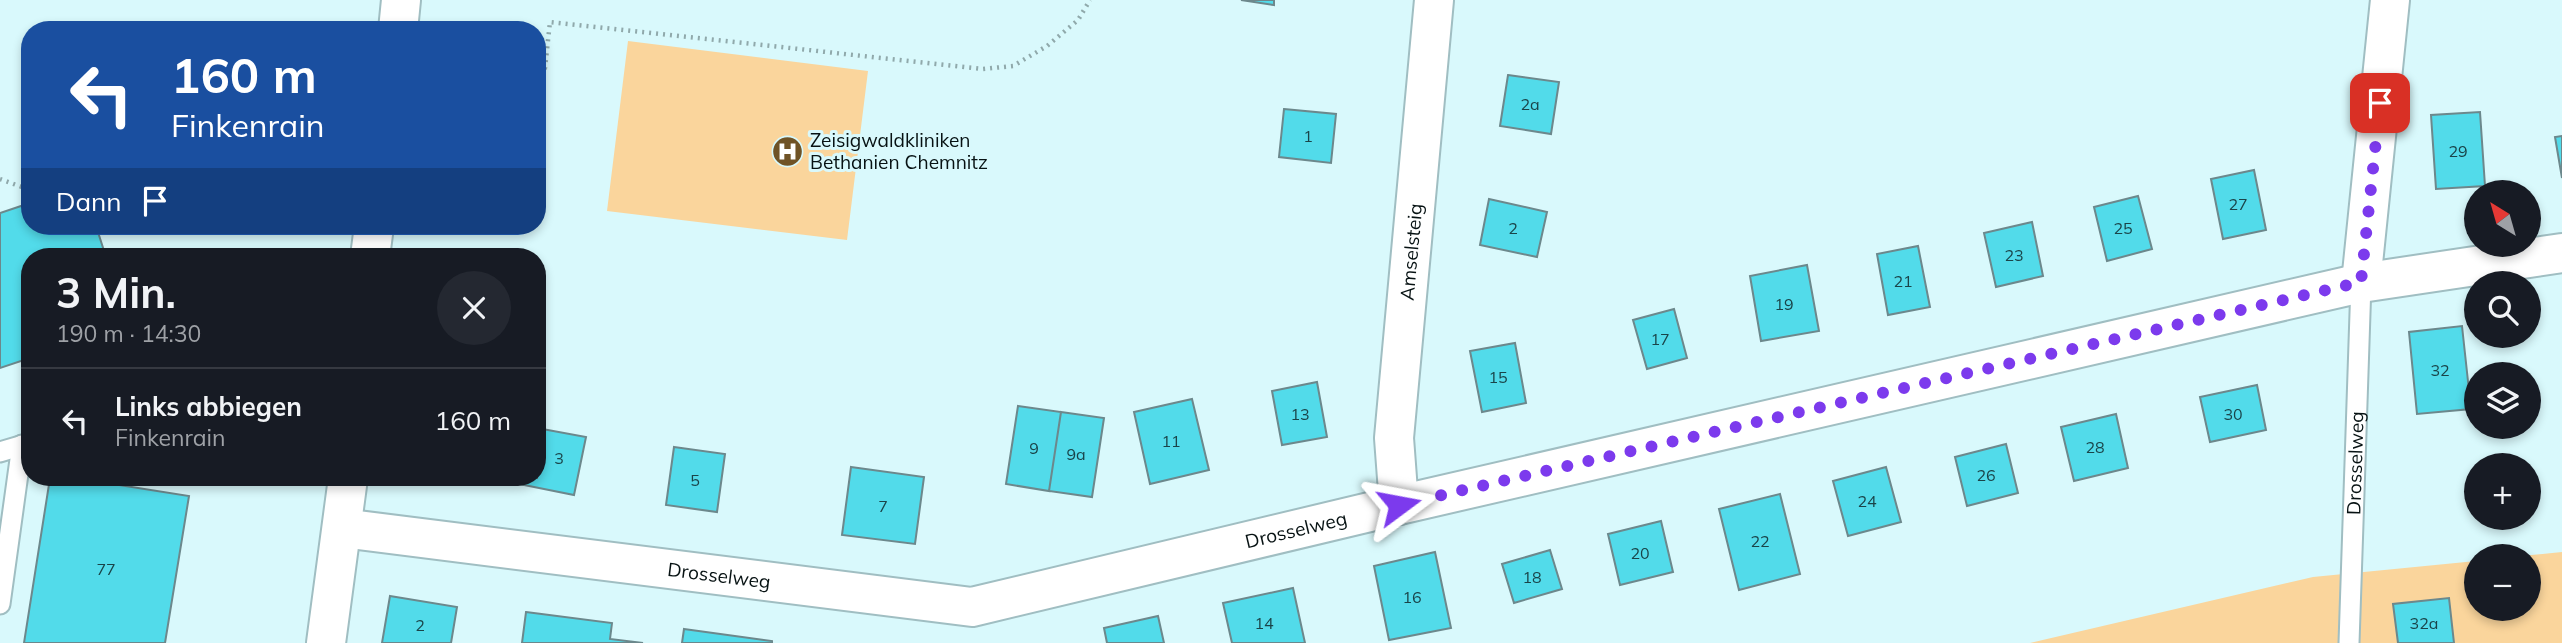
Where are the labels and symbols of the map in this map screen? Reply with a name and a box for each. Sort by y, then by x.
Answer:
pin [2350,73,2410,133]
house number: 2a [1520,94,1540,114]
house number: 1 [1303,126,1313,146]
place label: Zeisigwaldkliniken Bethanien Chemnitz [810,128,988,174]
hospital icon: Zeisigwaldkliniken Bethanien Chemnitz [770,134,804,168]
house number: 29 [2448,141,2468,161]
north arrow [2464,180,2541,257]
house number: 27 [2228,194,2248,214]
street label: Amselsteig [1395,202,1427,301]
house number: 2 [1508,218,1518,238]
house number: 25 [2113,218,2133,238]
house number: 23 [2004,245,2024,265]
house number: 21 [1893,271,1913,291]
house number: 19 [1774,294,1794,314]
house number: 17 [1650,329,1670,349]
house number: 32 [2430,360,2450,380]
house number: 15 [1488,367,1508,387]
house number: 13 [1290,404,1310,424]
house number: 30 [2223,404,2243,424]
street label: Drosselweg [2341,411,2369,515]
house number: 11 [1161,431,1181,451]
house number: 28 [2085,437,2105,457]
house number: 9 [1029,438,1039,458]
house number: 9a [1066,444,1086,464]
house number: 3 [554,448,564,468]
house number: 26 [1976,465,1996,485]
position arrow [1362,468,1436,542]
house number: 5 [690,470,700,490]
house number: 24 [1857,491,1877,511]
house number: 7 [878,496,888,516]
street label: Drosselweg [1243,506,1349,553]
house number: 22 [1750,531,1770,551]
house number: 20 [1630,543,1650,563]
street label: Drosselweg [666,557,772,594]
house number: 77 [96,559,116,579]
house number: 18 [1522,567,1542,587]
house number: 16 [1402,587,1422,607]
house number: 14 [1254,613,1274,633]
house number: 32a [2410,613,2438,633]
house number: 2 [415,615,425,635]

